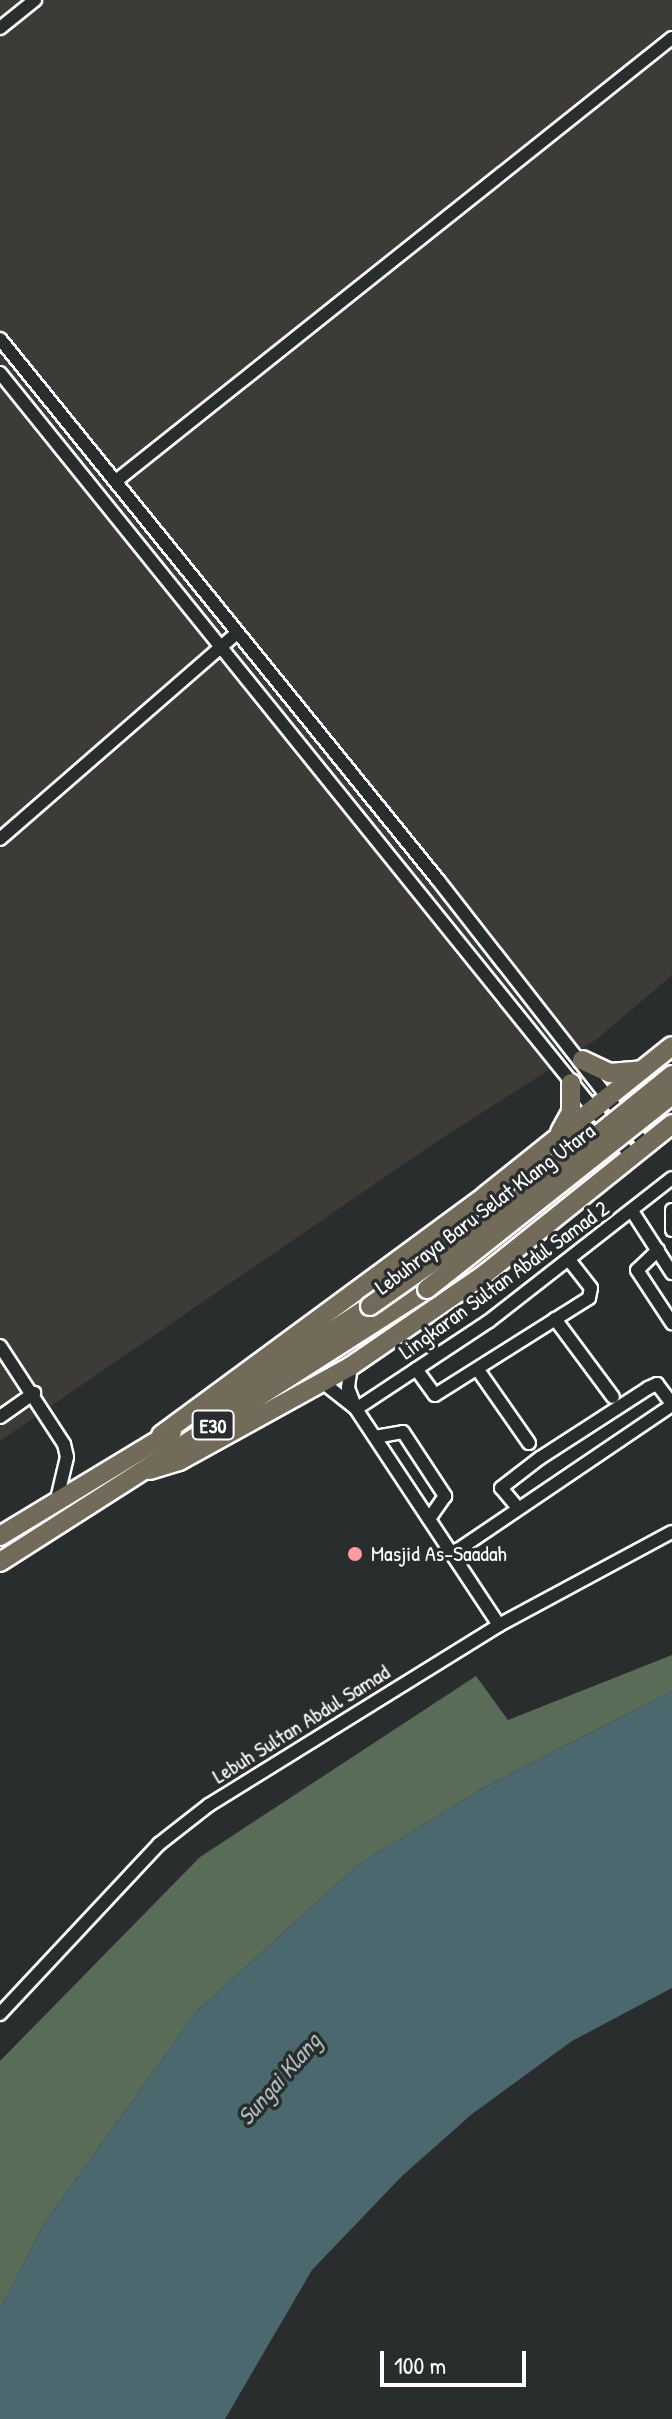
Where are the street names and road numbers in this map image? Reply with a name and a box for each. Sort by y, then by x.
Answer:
street label: Lebuhraya Baru Selat Klang Utara [370,1118,600,1300]
street label: Lingkaran Sultan Abdul Samad 2 [394,1195,614,1365]
road number: E30 [191,1409,235,1441]
street label: Lebuh Sultan Abdul Samad [207,1659,395,1789]

